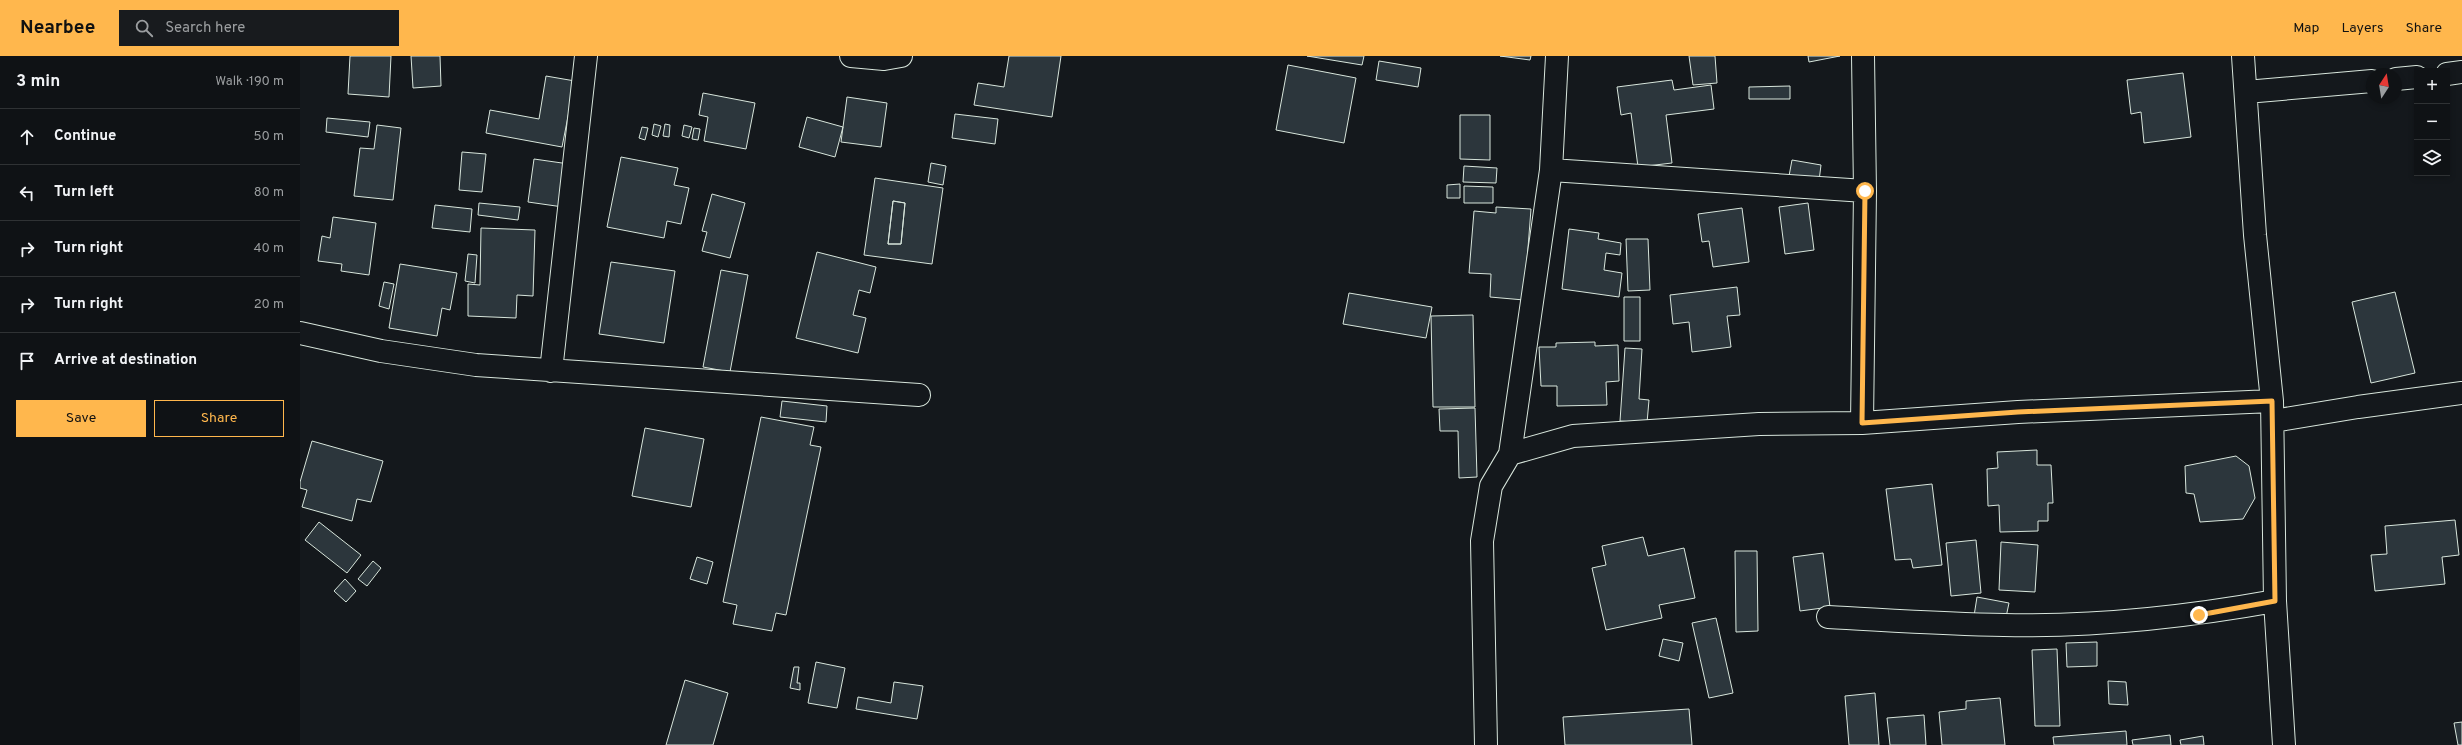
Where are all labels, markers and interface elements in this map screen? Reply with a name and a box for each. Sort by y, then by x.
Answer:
search box [119,10,399,46]
text: Nearbee [20,16,95,40]
icon: search [133,17,155,39]
text: Search here [165,19,245,38]
text: Map [2293,20,2319,37]
text: Layers [2341,20,2383,37]
text: Share [2405,20,2442,37]
north arrow [2366,68,2402,104]
map controls [2414,68,2450,176]
button: + [2414,68,2450,104]
text: 3 min [16,71,60,93]
text: Walk · 190 m [215,74,284,90]
button: − [2414,104,2450,140]
icon: ahead [16,126,38,148]
text: Continue [54,127,116,146]
text: 50 m [254,129,284,145]
button: layers [2414,140,2450,176]
icon: left [16,182,38,204]
route start [1856,182,1874,200]
text: Turn left [54,183,114,202]
text: 80 m [254,185,284,201]
icon: right [16,238,38,260]
text: Turn right [54,239,123,258]
text: 40 m [254,241,284,257]
icon: right [16,294,38,316]
text: Turn right [54,295,123,314]
text: 20 m [254,297,284,313]
icon: arrive [16,350,38,372]
text: Arrive at destination [54,351,197,370]
button: Save [16,400,146,437]
button: Share [154,400,284,437]
route end [2190,606,2208,624]

